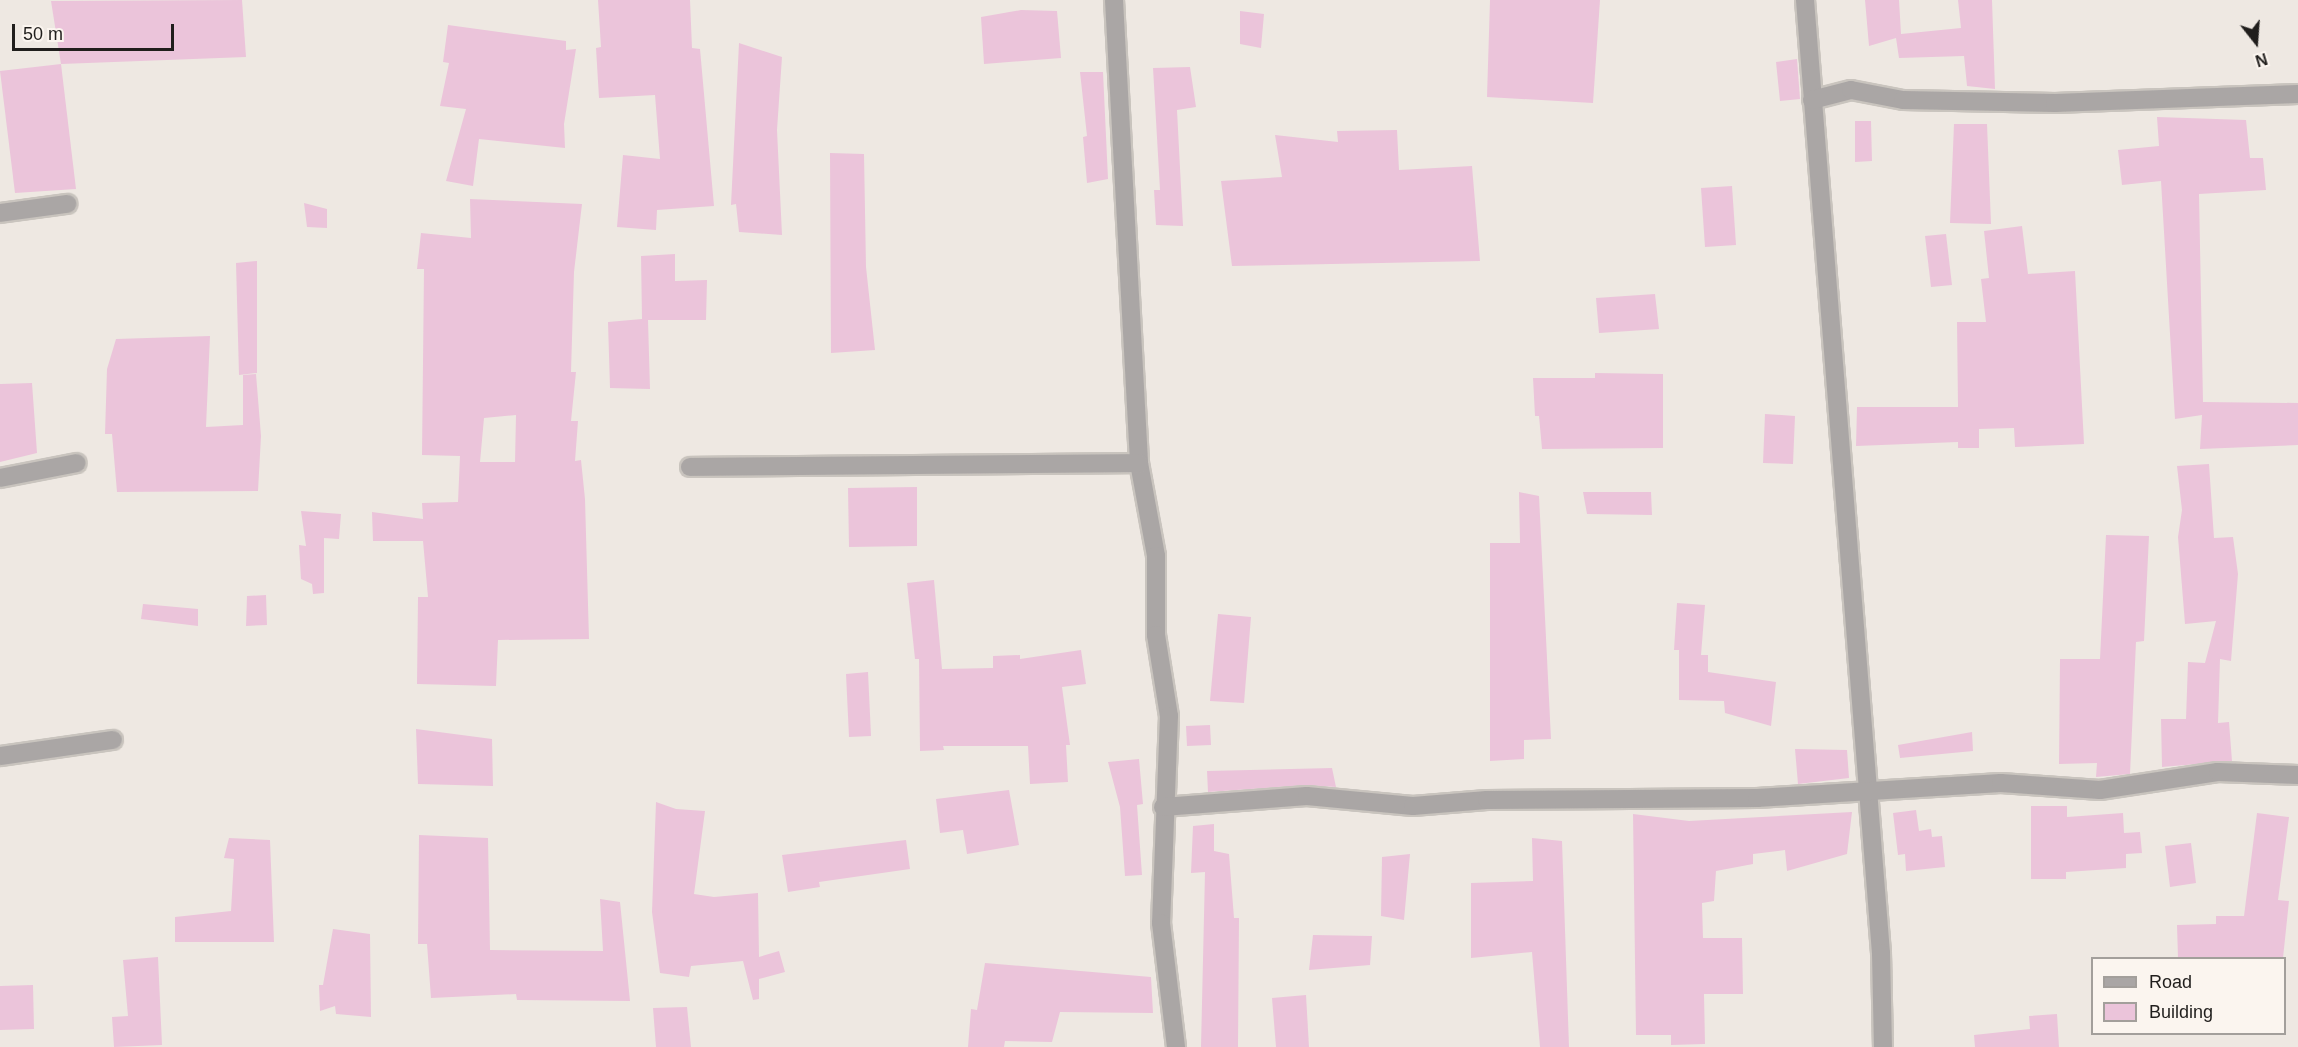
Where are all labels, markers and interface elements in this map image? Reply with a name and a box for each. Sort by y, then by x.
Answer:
scale bar [15,12,177,50]
north arrow [2226,12,2286,72]
text: 50 m [23,24,63,44]
text: N [2253,50,2269,70]
legend [2091,957,2286,1035]
text: Road [2149,972,2192,992]
text: Building [2149,1002,2213,1022]

